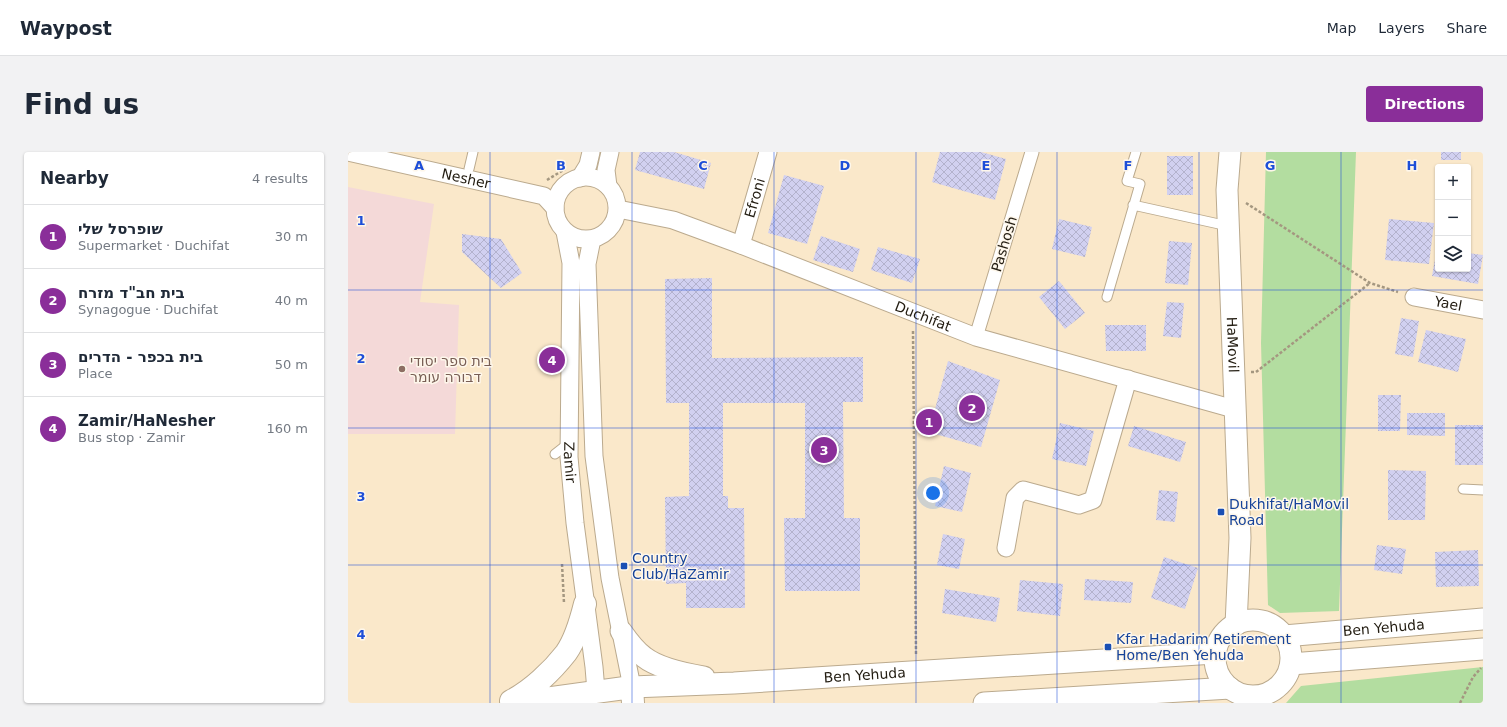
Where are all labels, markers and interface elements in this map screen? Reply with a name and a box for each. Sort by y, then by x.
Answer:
text: Waypost [20,17,112,39]
text: Map [1327,20,1356,36]
text: Layers [1378,20,1425,36]
text: Share [1447,20,1487,36]
button: Directions [1366,86,1483,122]
text: Find us [24,88,139,121]
text: A [414,158,424,173]
text: B [556,158,566,173]
text: C [698,158,708,173]
text: D [840,158,851,173]
text: E [982,158,990,173]
text: F [1124,158,1132,173]
text: G [1265,158,1275,173]
text: H [1407,158,1417,173]
map controls [1435,164,1471,272]
button: + [1435,164,1471,200]
street label: Nesher [440,165,492,192]
text: Nearby [40,168,109,188]
text: 4 results [252,171,308,186]
street label: Efroni [741,176,768,220]
button: − [1435,200,1471,236]
text: 1 [356,213,366,228]
street label: Pashosh [988,214,1020,274]
text: שופרסל שלי [78,220,163,238]
text: 1 [48,229,58,244]
text: 30 m [275,229,308,244]
button: layers [1435,236,1471,272]
text: Supermarket · Duchifat [78,238,229,253]
text: בית חב"ד מזרח [78,284,185,302]
text: 2 [48,293,58,308]
text: 40 m [275,293,308,308]
street label: Yael [1432,293,1464,314]
street label: Duchifat [893,298,954,335]
text: Synagogue · Duchifat [78,302,218,317]
street label: HaMovil [1224,317,1242,373]
pin: 4 [539,345,565,375]
text: בית בכפר - הדרים [78,348,203,366]
text: 2 [356,351,366,366]
place label: בית ספר יסודי דבורה עומר [410,353,492,385]
text: 3 [48,357,58,372]
text: 50 m [275,357,308,372]
marker: בית ספר יסודי דבורה עומר [397,364,407,374]
text: Place [78,366,113,381]
pin: 2 [959,393,985,423]
pin: 1 [916,407,942,437]
text: Zamir/HaNesher [78,412,215,430]
text: 4 [48,421,58,436]
text: 160 m [266,421,308,436]
text: Bus stop · Zamir [78,430,185,445]
pin: 3 [811,435,837,465]
street label: Zamir [561,442,579,484]
your location [923,483,943,503]
text: 3 [356,489,366,504]
place label: Dukhifat/HaMovil Road [1229,496,1349,528]
marker: Dukhifat/HaMovil Road [1216,507,1226,517]
place label: Country Club/HaZamir [632,550,729,582]
marker: Country Club/HaZamir [619,561,629,571]
street label: Ben Yehuda [1342,616,1425,639]
text: 4 [356,627,366,642]
place label: Kfar Hadarim Retirement Home/Ben Yehuda [1116,631,1291,663]
marker: Kfar Hadarim Retirement Home/Ben Yehuda [1103,642,1113,652]
street label: Ben Yehuda [823,664,906,685]

